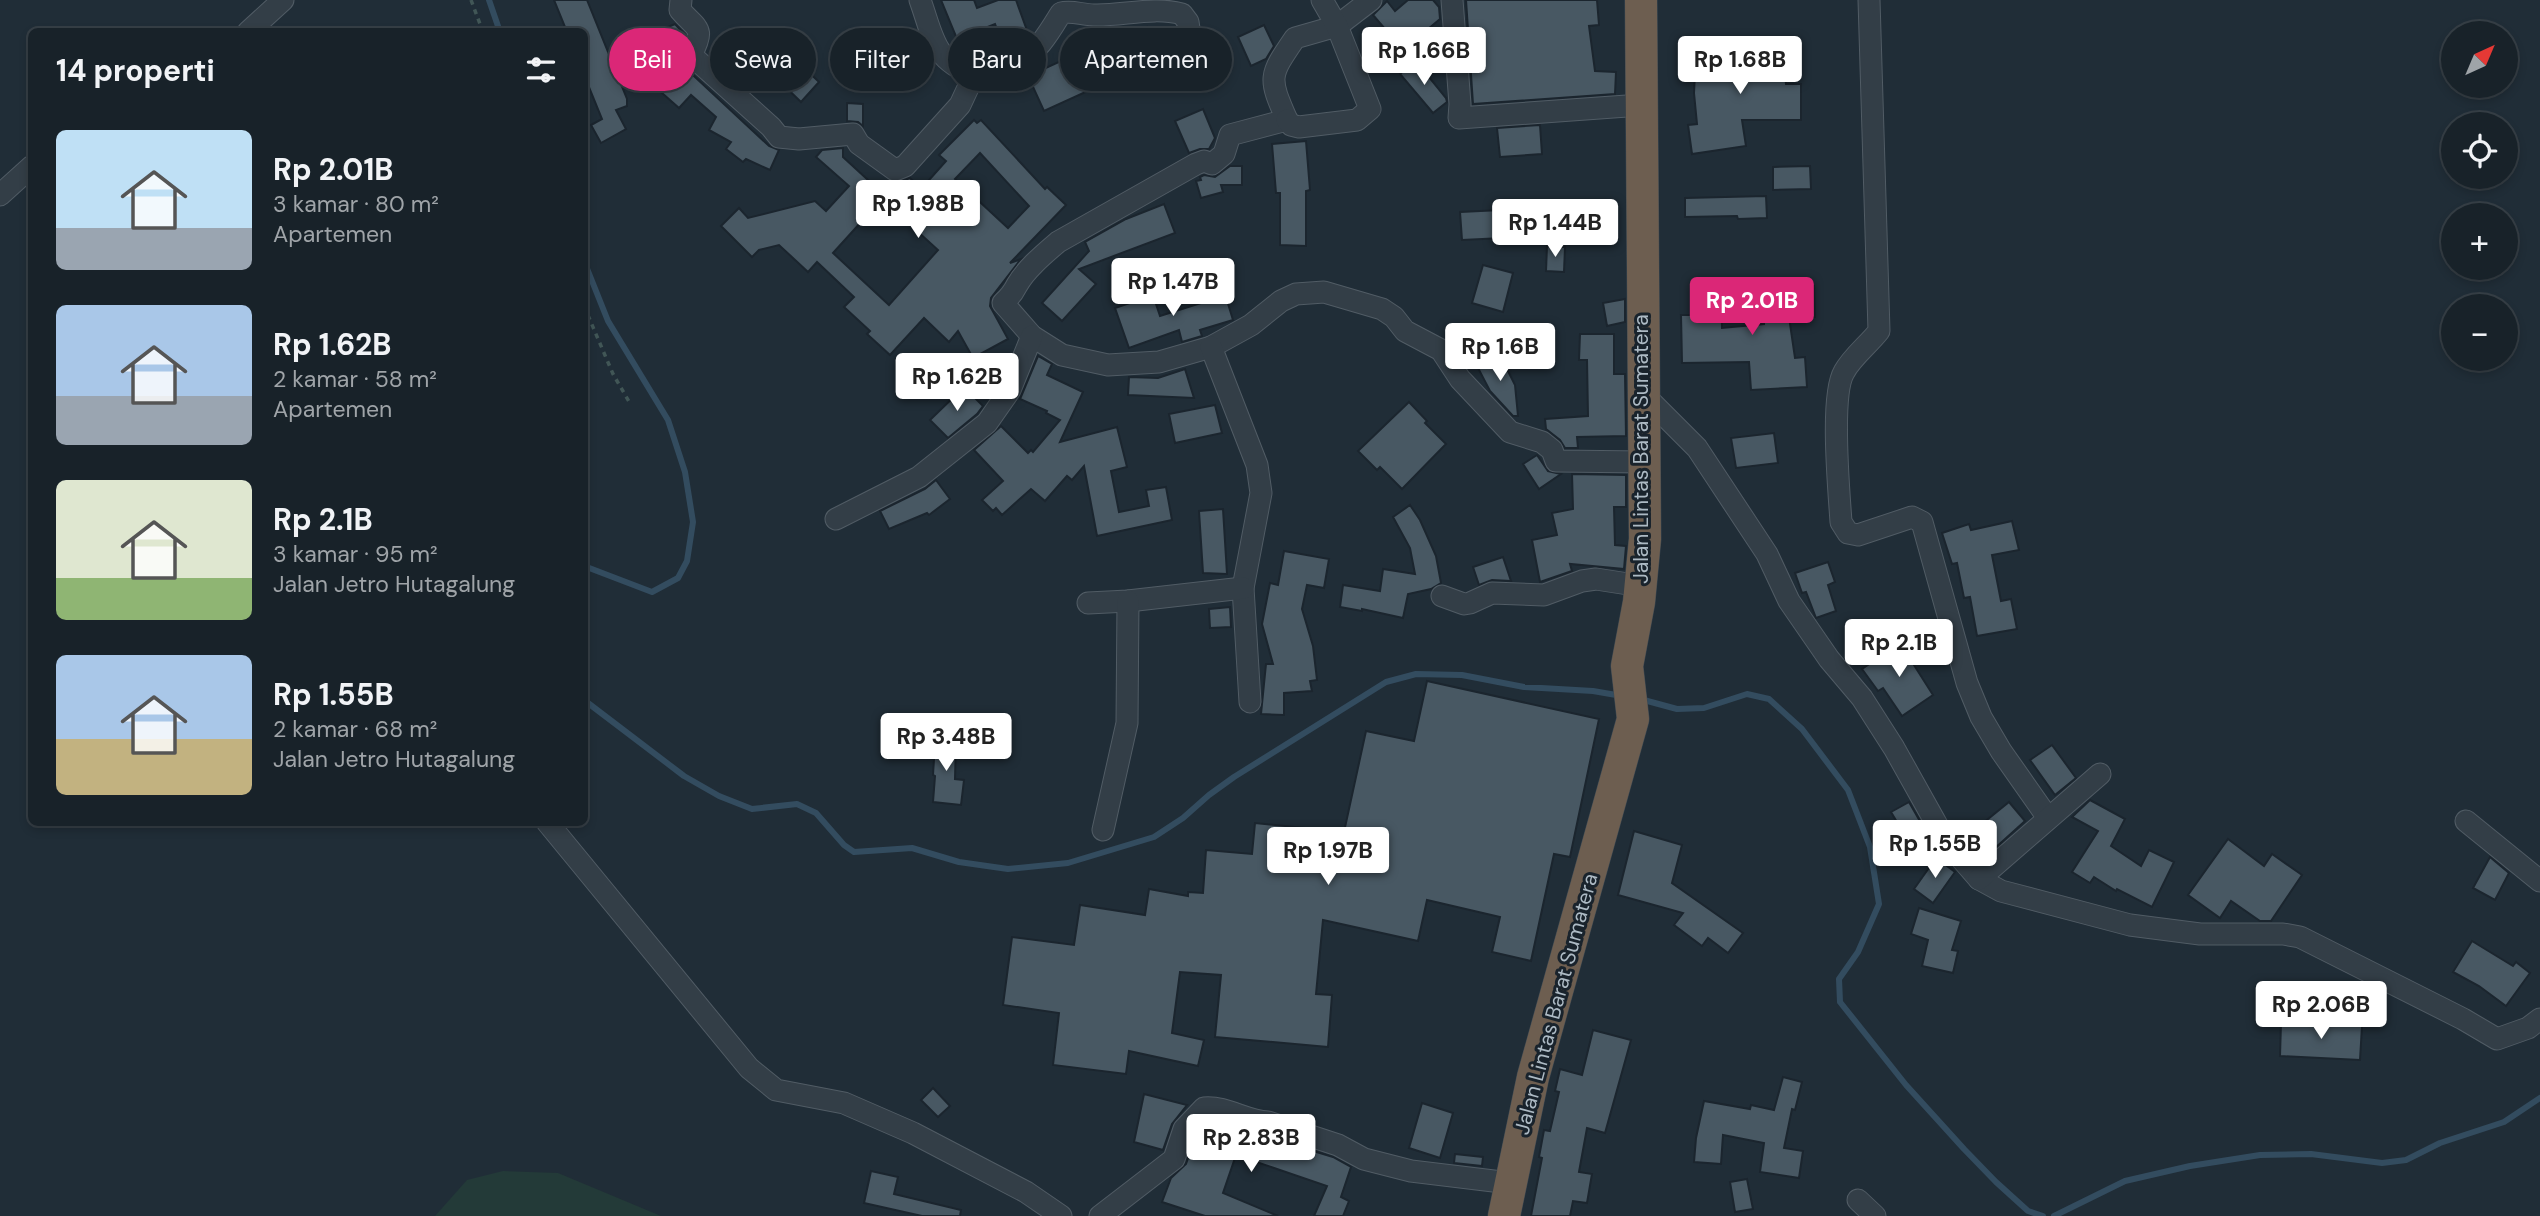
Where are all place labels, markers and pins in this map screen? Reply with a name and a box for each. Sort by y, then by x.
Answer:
pin: Rp 1.66B [1352,28,1496,87]
pin: Rp 1.68B [1668,36,1812,96]
pin: Rp 1.98B [846,180,990,240]
pin: Rp 1.44B [1483,200,1627,259]
pin: Rp 1.47B [1101,258,1245,318]
pin: Rp 2.01B [1680,278,1824,337]
pin: Rp 1.6B [1435,324,1565,383]
pin: Rp 1.62B [885,354,1029,413]
pin: Rp 2.1B [1834,620,1964,679]
pin: Rp 3.48B [874,714,1018,773]
pin: Rp 1.55B [1863,820,2007,880]
pin: Rp 1.97B [1256,828,1400,887]
pin: Rp 2.06B [2249,982,2393,1041]
pin: Rp 2.83B [1179,1114,1323,1174]

